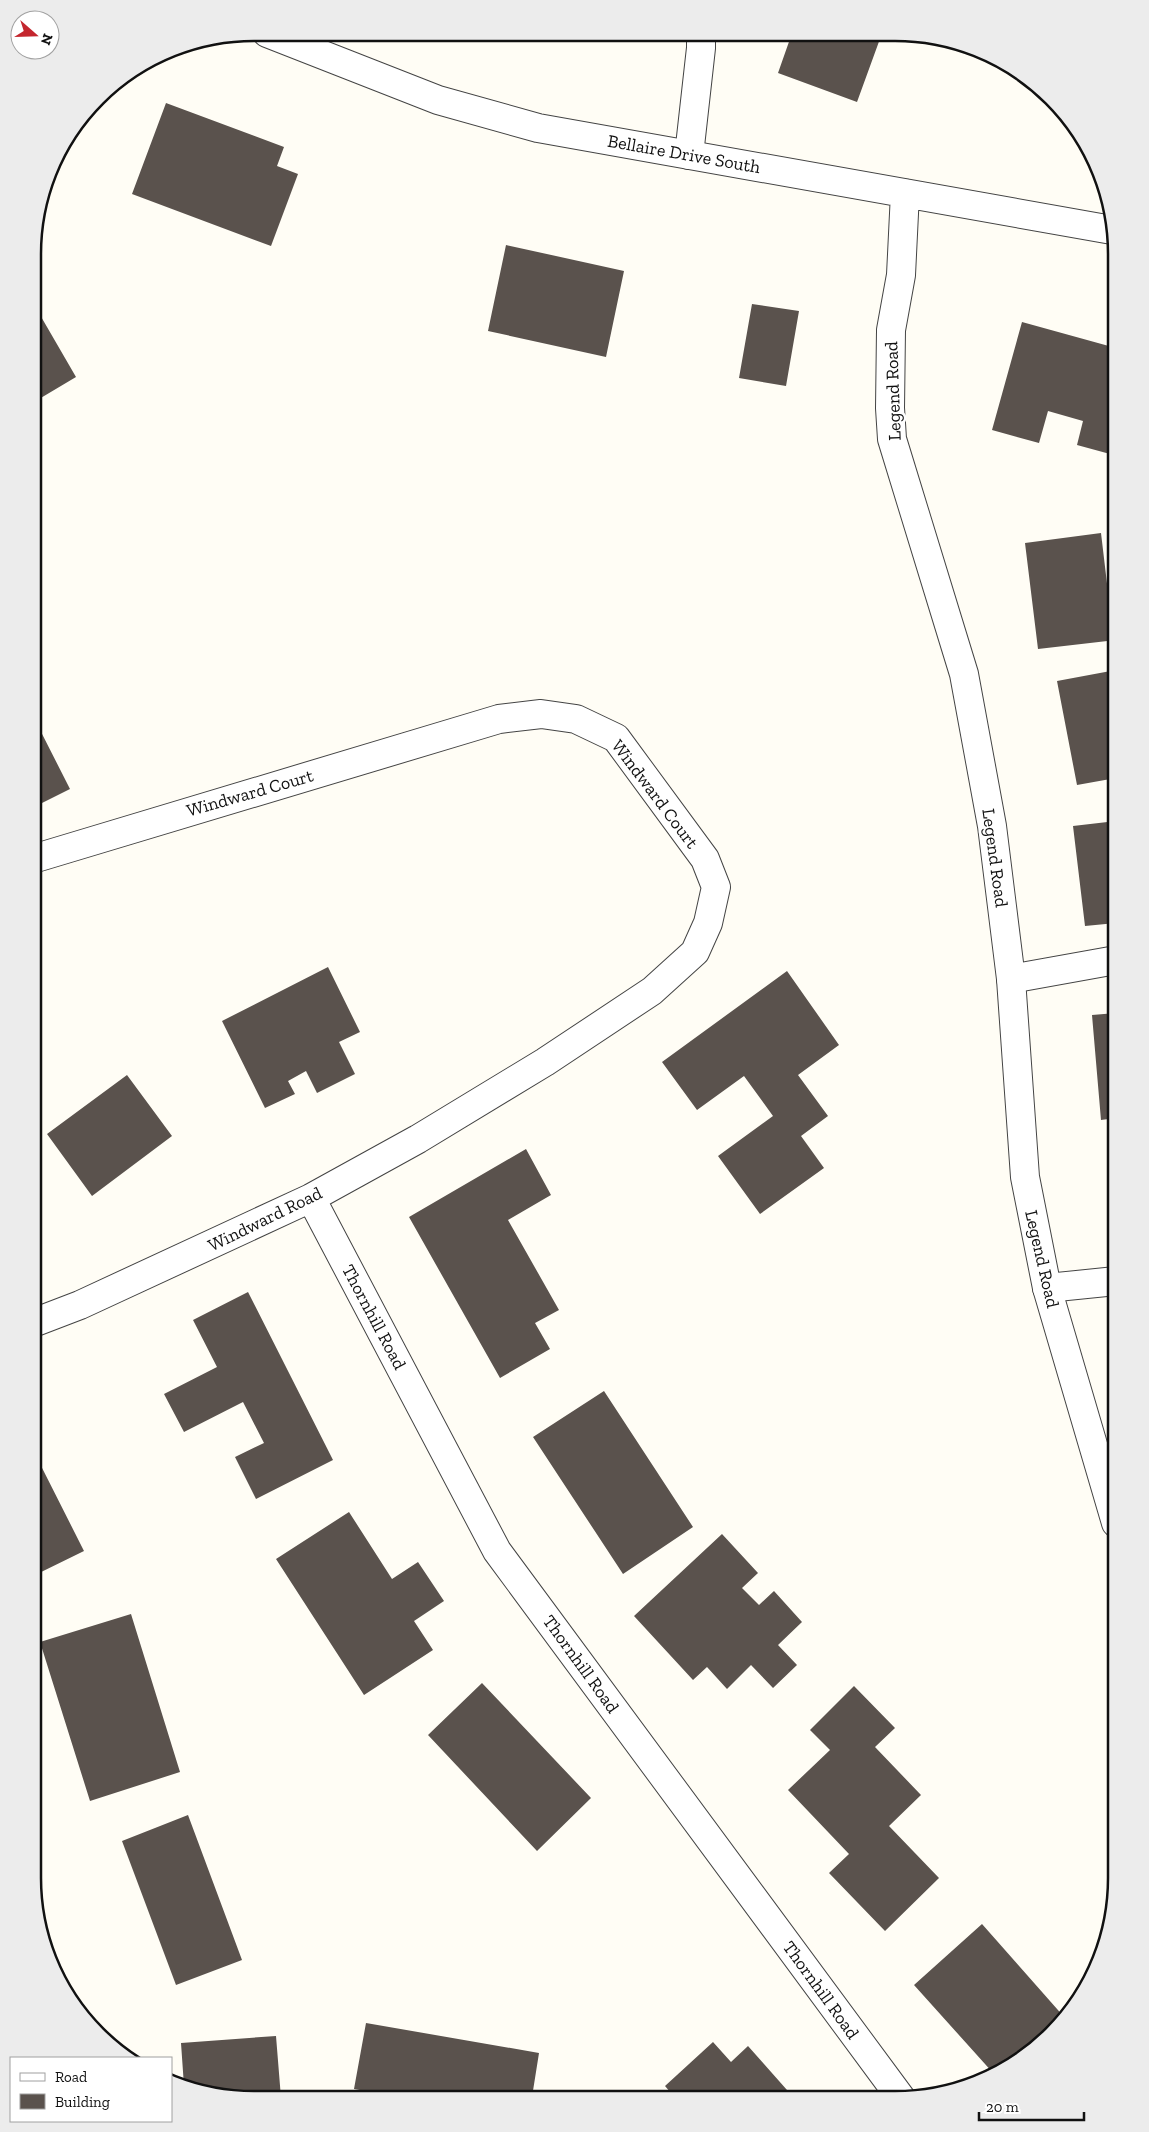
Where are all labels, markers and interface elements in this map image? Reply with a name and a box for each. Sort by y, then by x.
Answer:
north arrow [10,10,60,60]
text: N [37,31,57,48]
street label: Bellaire Drive South [606,130,762,178]
street label: Legend Road [880,341,906,441]
street label: Windward Court [607,735,703,853]
street label: Windward Court [184,764,316,822]
street label: Legend Road [977,807,1013,909]
street label: Windward Road [204,1182,326,1256]
street label: Legend Road [1020,1208,1064,1310]
street label: Thornhill Road [337,1261,411,1373]
street label: Thornhill Road [538,1611,624,1717]
street label: Thornhill Road [778,1937,864,2043]
legend [10,2057,172,2122]
text: Road [55,2068,88,2086]
scale bar [979,2090,1084,2122]
text: Building [55,2093,110,2111]
text: 20 m [986,2098,1019,2116]

